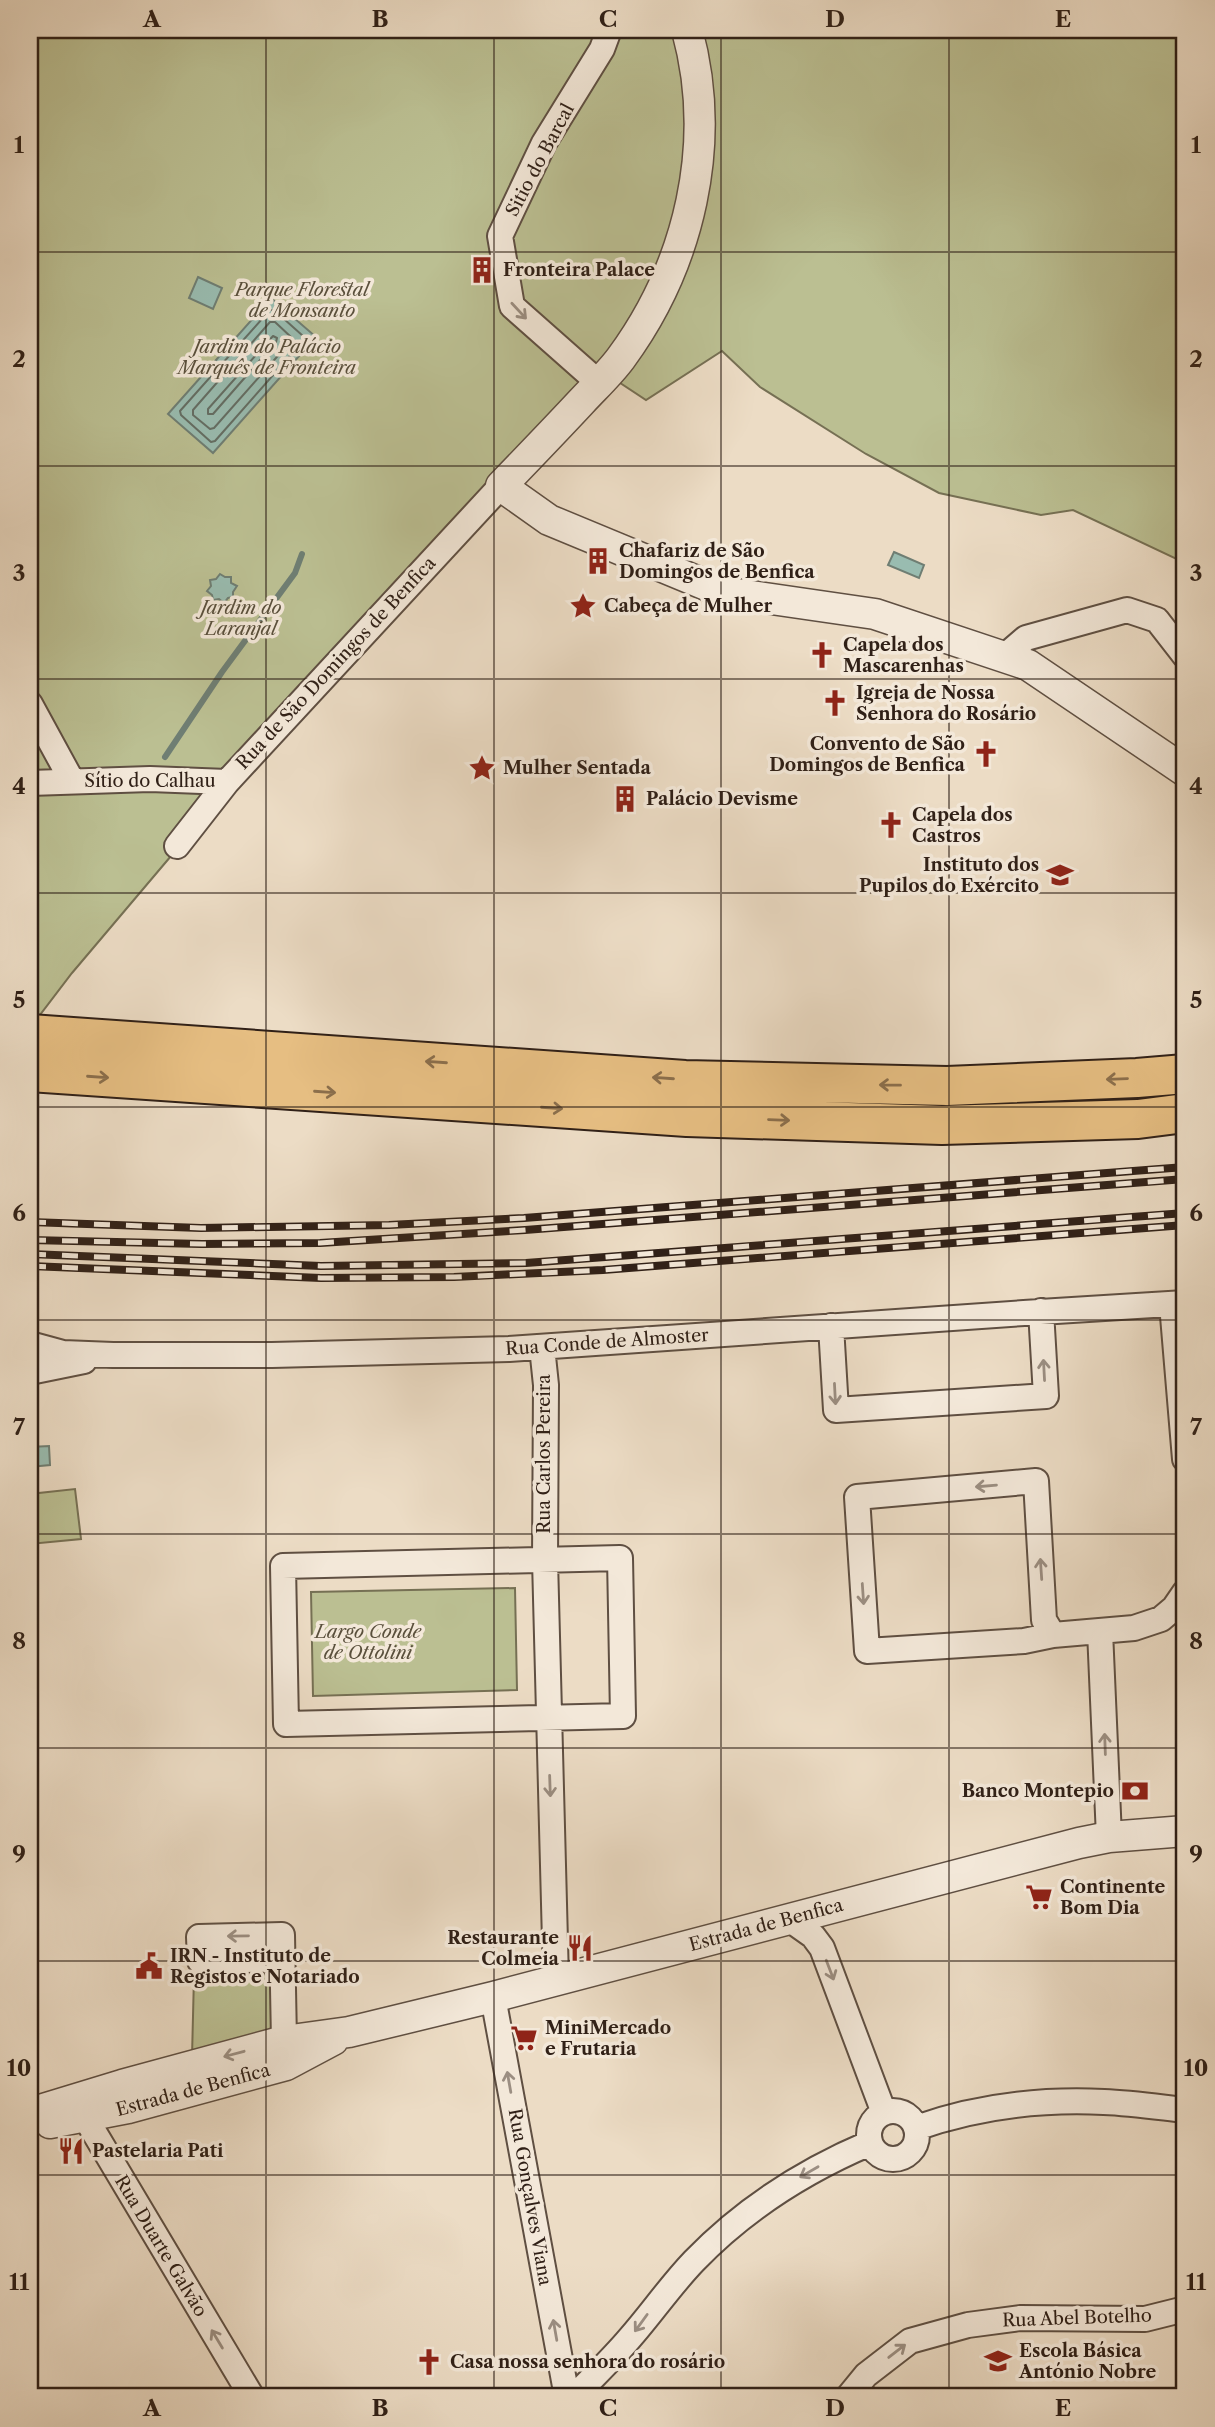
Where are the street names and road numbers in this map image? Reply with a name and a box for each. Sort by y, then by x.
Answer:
street label: Sitio do Barcal [501,100,579,220]
street label: Rua de São Domingos de Benfica [232,552,441,774]
street label: Sítio do Calhau [84,770,216,792]
street label: Rua Conde de Almoster [505,1324,710,1360]
street label: Rua Carlos Pereira [533,1374,555,1534]
street label: Estrada de Benfica [687,1894,846,1956]
street label: Estrada de Benfica [114,2059,273,2121]
street label: Rua Gonçalves Viana [504,2107,556,2288]
street label: Rua Duarte Galvão [110,2171,212,2321]
street label: Rua Abel Botelho [1002,2304,1152,2332]

